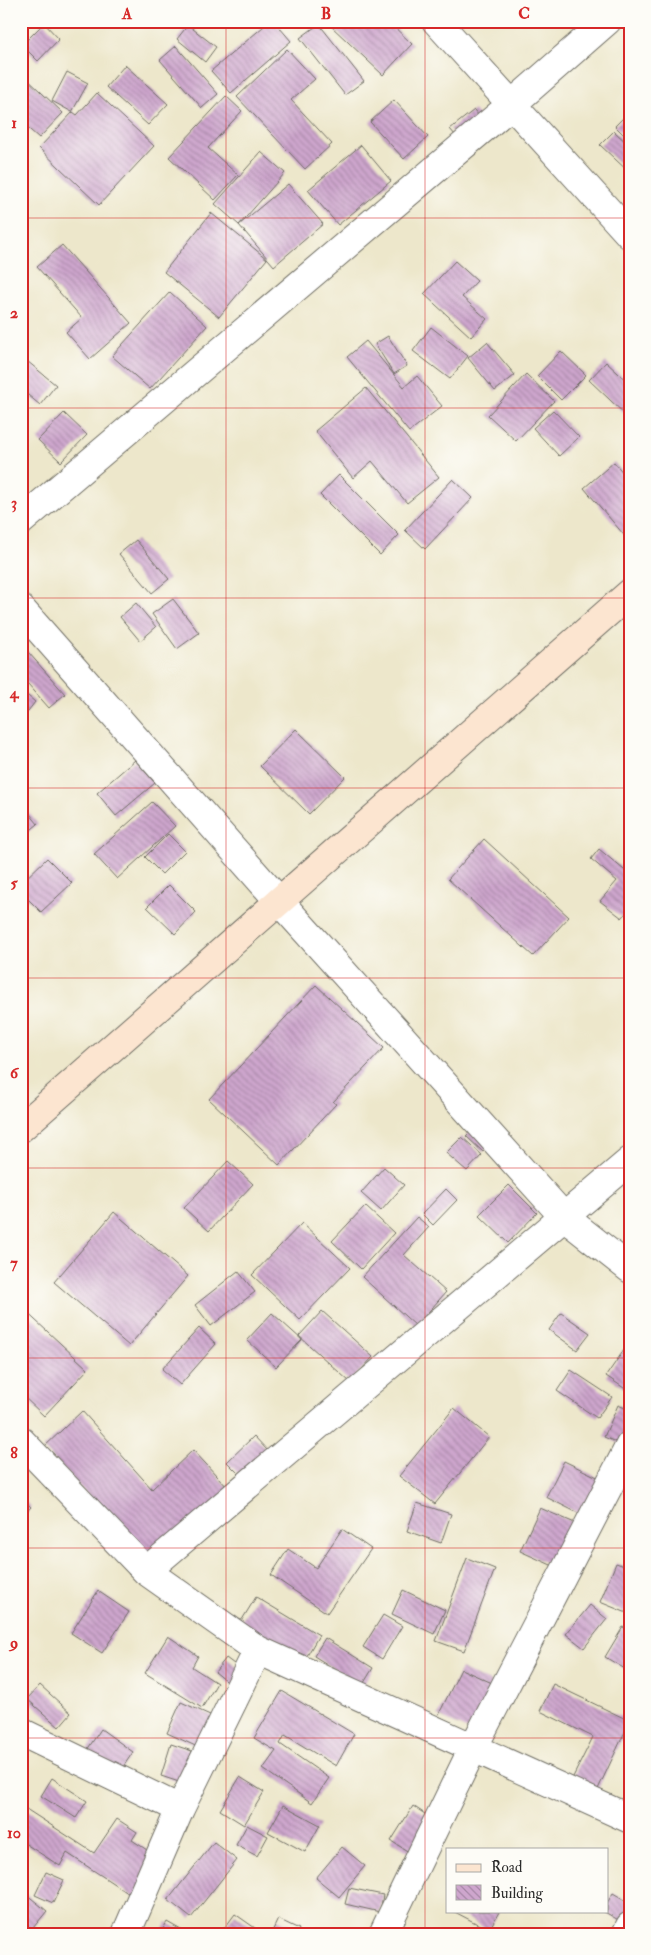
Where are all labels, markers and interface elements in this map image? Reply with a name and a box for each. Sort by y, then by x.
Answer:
text: A [121,4,133,24]
text: B [321,4,331,24]
text: C [518,4,530,24]
text: 1 [11,113,17,133]
text: 2 [10,303,18,323]
text: 3 [11,493,17,513]
text: 4 [9,683,20,703]
text: 5 [10,873,18,893]
text: 6 [10,1063,20,1083]
text: 7 [10,1253,18,1273]
text: 8 [10,1443,18,1463]
text: 9 [8,1633,18,1653]
text: 10 [7,1823,21,1843]
legend [446,1848,608,1912]
text: Road [491,1858,523,1877]
text: Building [491,1884,543,1903]

